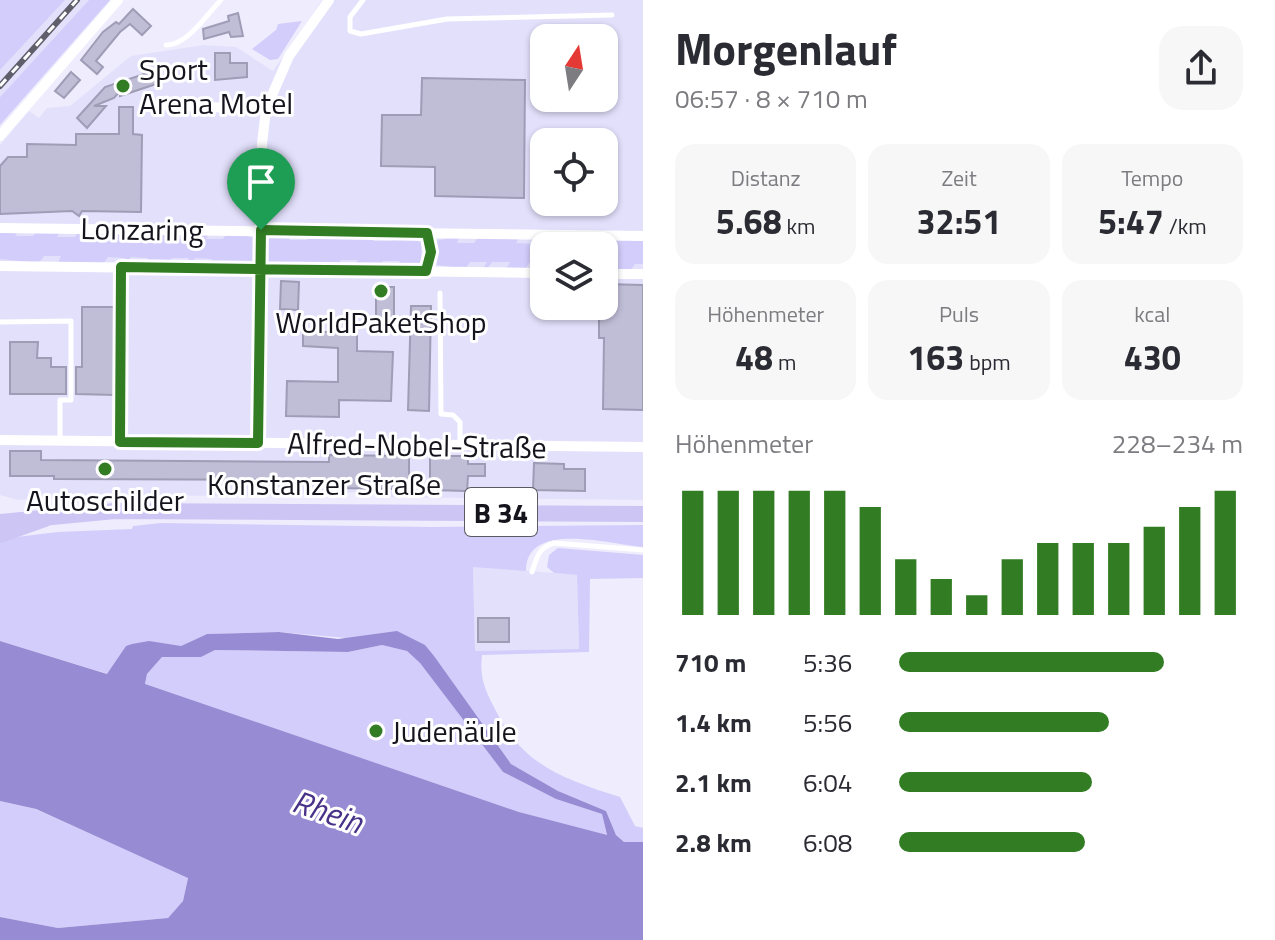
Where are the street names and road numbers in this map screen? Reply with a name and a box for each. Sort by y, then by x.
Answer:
street label: Lonzaring [80,205,204,253]
street label: Alfred-Nobel-Straße [287,420,547,470]
street label: Konstanzer Straße [207,461,441,507]
road number: B 34 [465,488,537,536]

